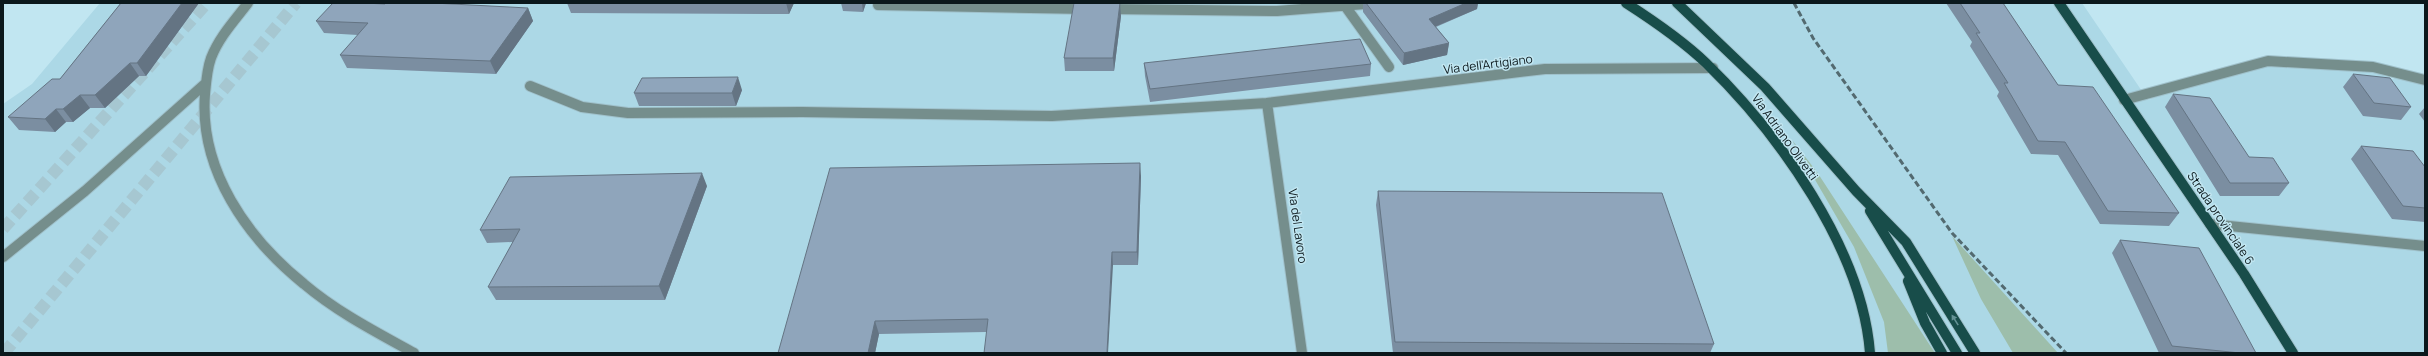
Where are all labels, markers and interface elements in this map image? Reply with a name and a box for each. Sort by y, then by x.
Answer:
street label: Via dell'Artigiano [1442,50,1534,78]
street label: Via Adriano Olivetti [1748,90,1822,184]
street label: Strada provinciale 6 [2184,168,2258,268]
street label: Via del Lavoro [1284,188,1312,264]
one-way arrow [1951,314,1958,326]

